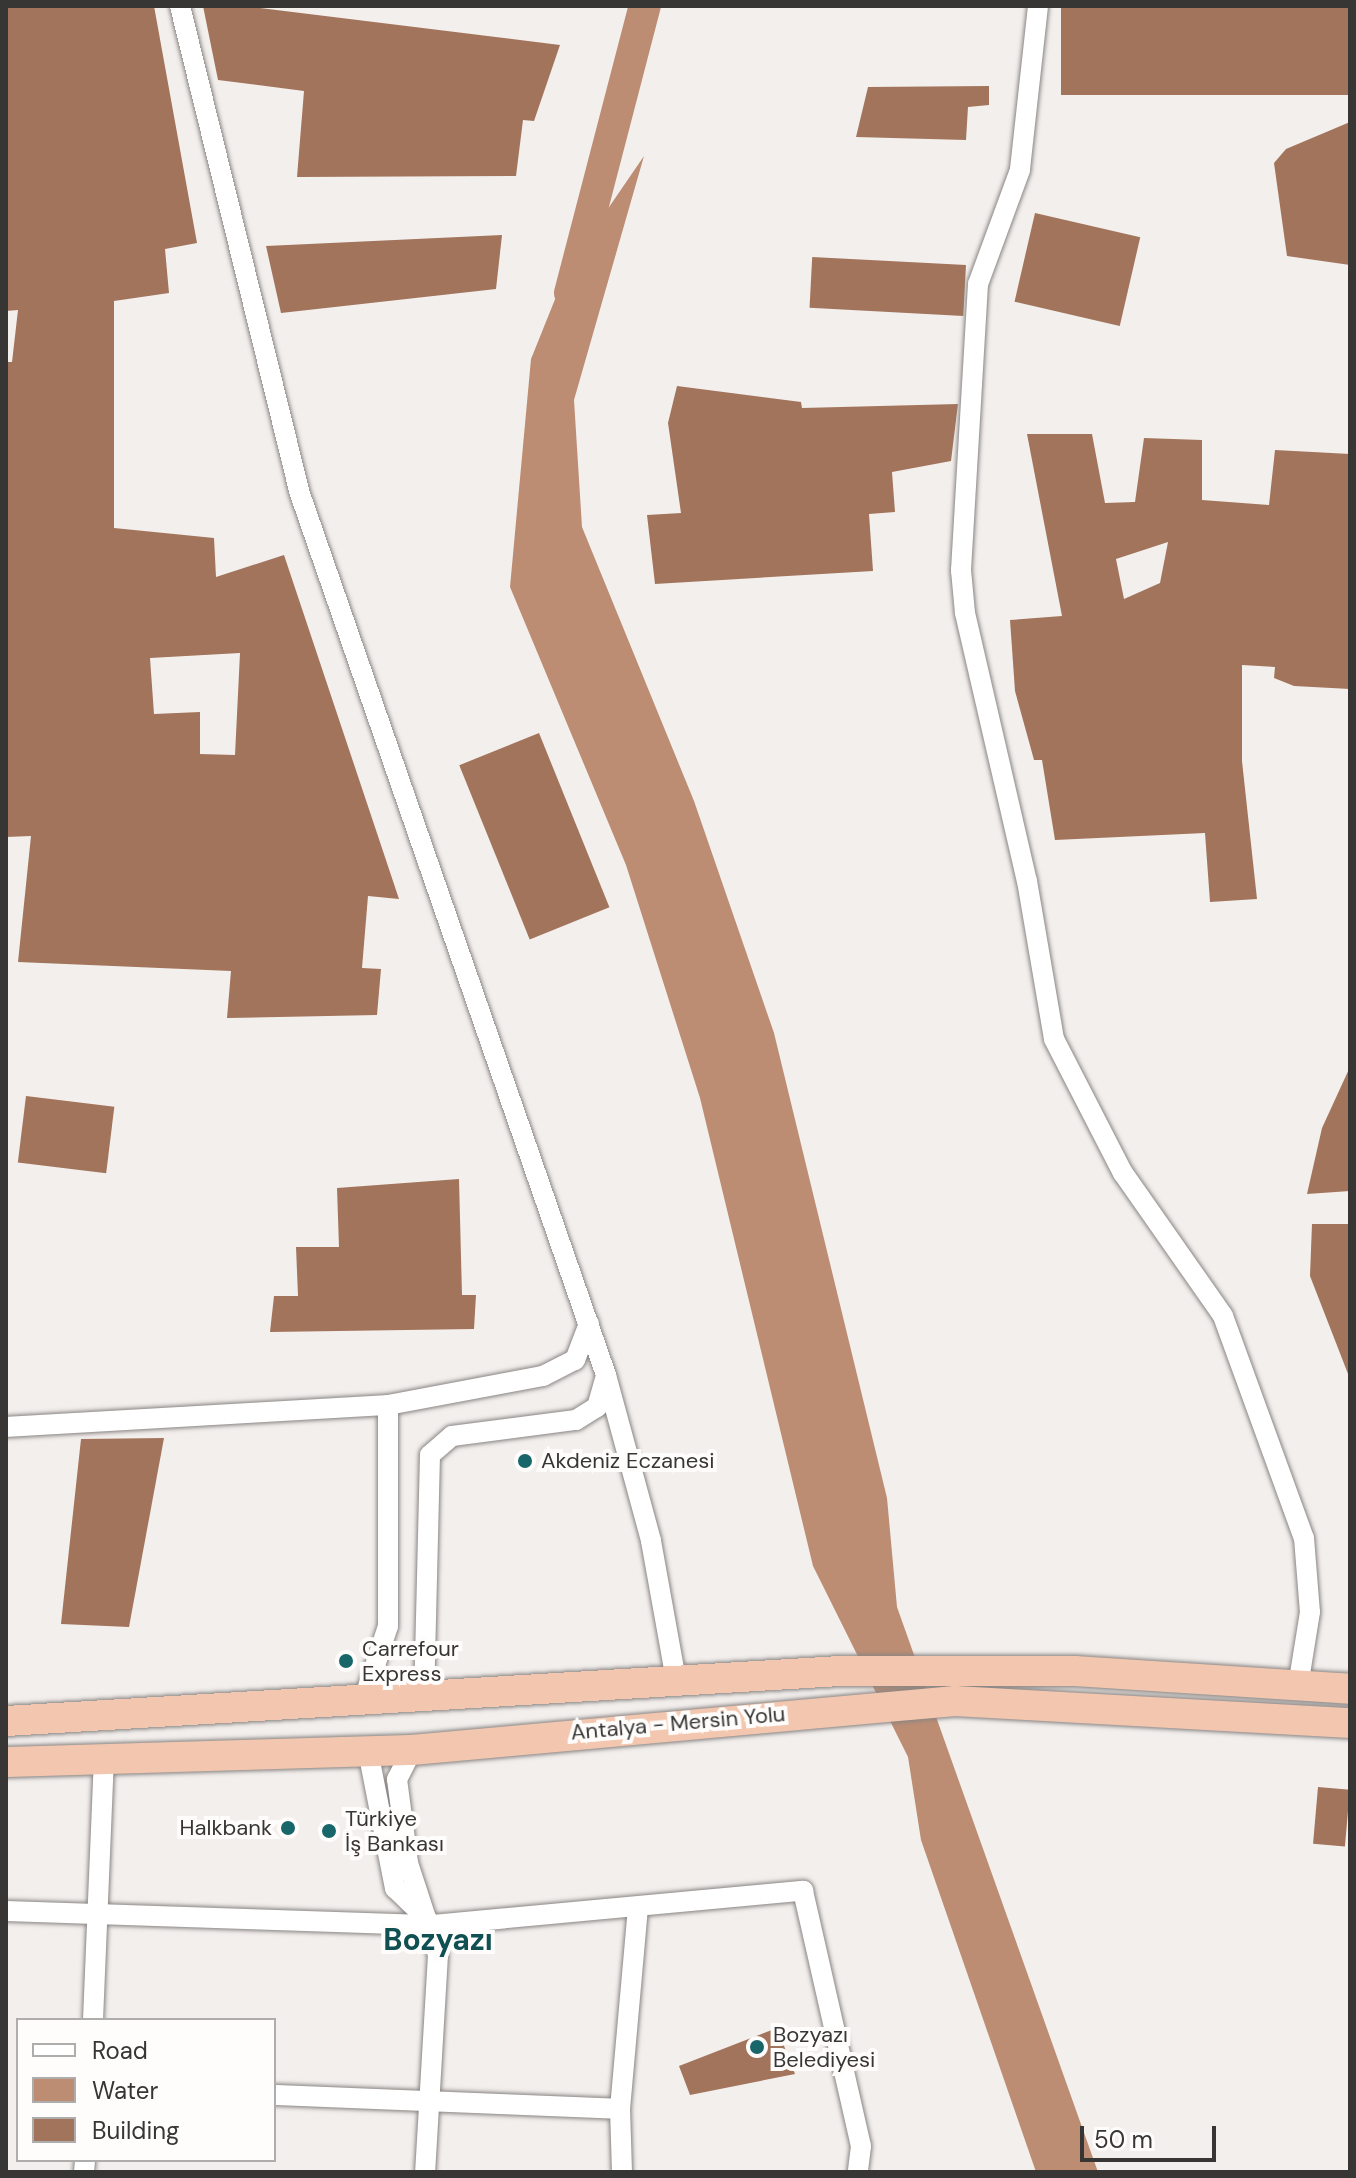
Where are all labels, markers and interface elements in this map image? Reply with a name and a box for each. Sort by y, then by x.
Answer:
place label: Akdeniz Eczanesi [541,1448,715,1474]
marker: Akdeniz Eczanesi [516,1452,534,1470]
place label: Carrefour Express [362,1635,459,1686]
marker: Carrefour Express [337,1652,355,1670]
street label: Antalya - Mersin Yolu [570,1700,786,1746]
place label: Türkiye İş Bankası [345,1805,444,1856]
place label: Halkbank [180,1815,272,1841]
marker: Halkbank [279,1819,297,1837]
marker: Türkiye İş Bankası [320,1822,338,1840]
district label: Bozyazı [383,1922,493,1958]
legend [16,2018,276,2162]
place label: Bozyazı Belediyesi [773,2021,875,2072]
text: Road [92,2035,148,2066]
marker: Bozyazı Belediyesi [748,2038,766,2056]
text: Water [92,2075,158,2106]
scale bar [1084,2110,1220,2160]
text: Building [92,2115,179,2146]
text: 50 m [1094,2124,1153,2155]

